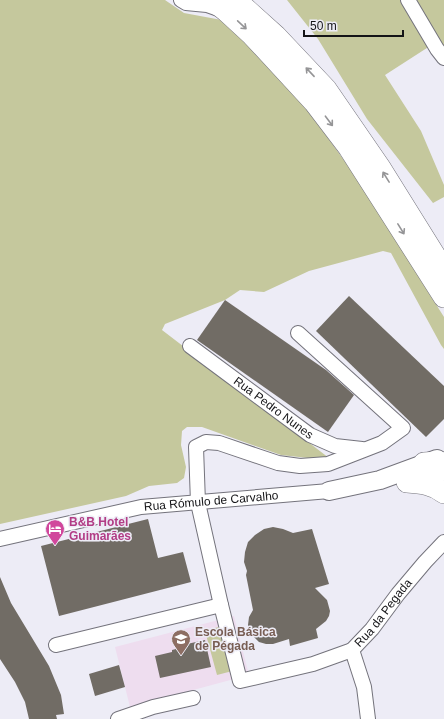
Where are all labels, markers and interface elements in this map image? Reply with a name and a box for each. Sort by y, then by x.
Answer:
scale bar [304,12,403,38]
text: 50 m [310,19,337,33]
one-way arrow [236,20,246,29]
one-way arrow [305,67,315,77]
one-way arrow [325,115,333,126]
one-way arrow [382,172,390,183]
one-way arrow [397,223,405,234]
street label: Rua Pedro Nunes [231,374,316,442]
street label: Rua Rómulo de Carvalho [143,488,279,514]
place label: B&B Hotel Guimarães [69,515,131,543]
hotel icon: B&B Hotel Guimarães [44,518,66,546]
street label: Rua da Pegada [352,576,415,650]
place label: Escola Básica de Pégada [195,625,276,653]
school or university icon: Escola Básica de Pégada [170,628,192,656]

